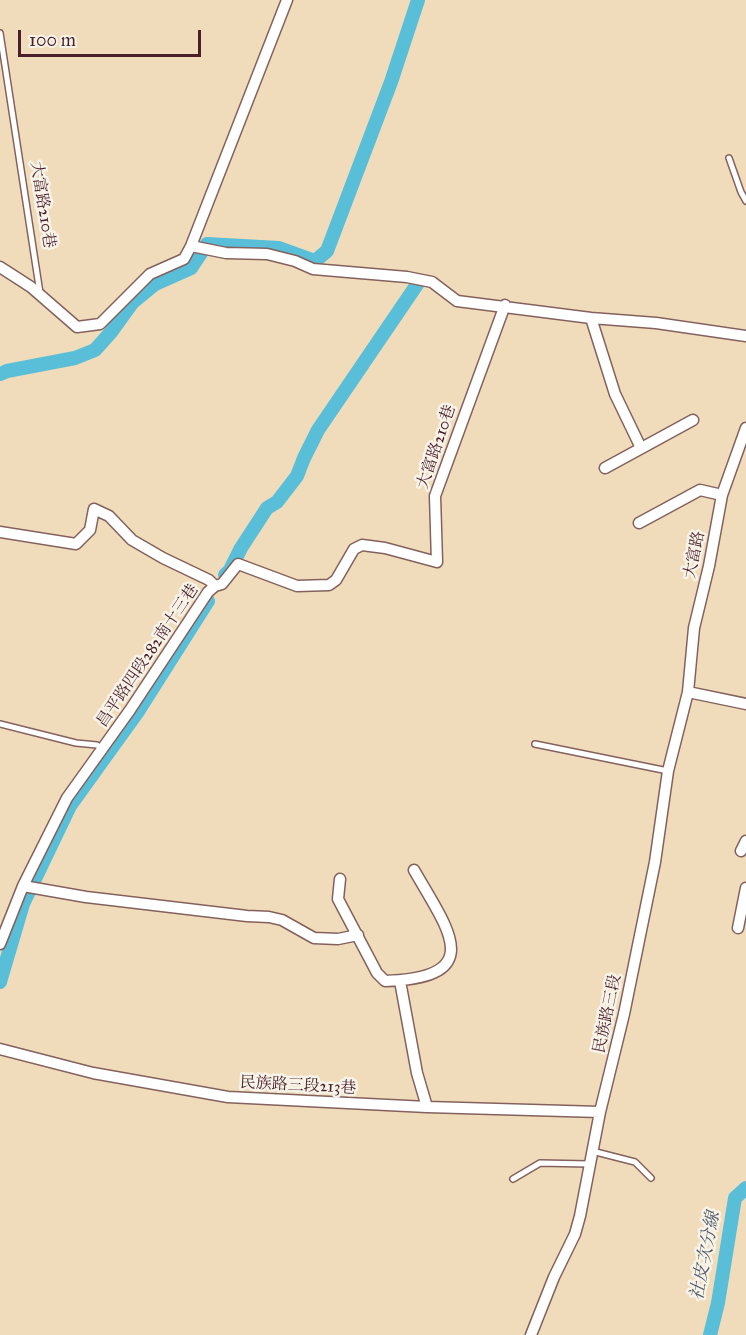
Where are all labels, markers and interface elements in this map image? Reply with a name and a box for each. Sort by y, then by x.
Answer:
scale bar [21,18,204,56]
text: 100 m [29,29,76,51]
street label: 大富路210巷 [26,160,58,250]
street label: 大富路210巷 [414,403,460,491]
street label: 大富路 [681,530,709,580]
street label: 昌平路四段282南十三巷 [93,581,203,731]
street label: 民族路三段 [590,973,626,1055]
street label: 民族路三段213巷 [239,1073,357,1099]
water label: 社皮次分線 [687,1210,725,1302]

